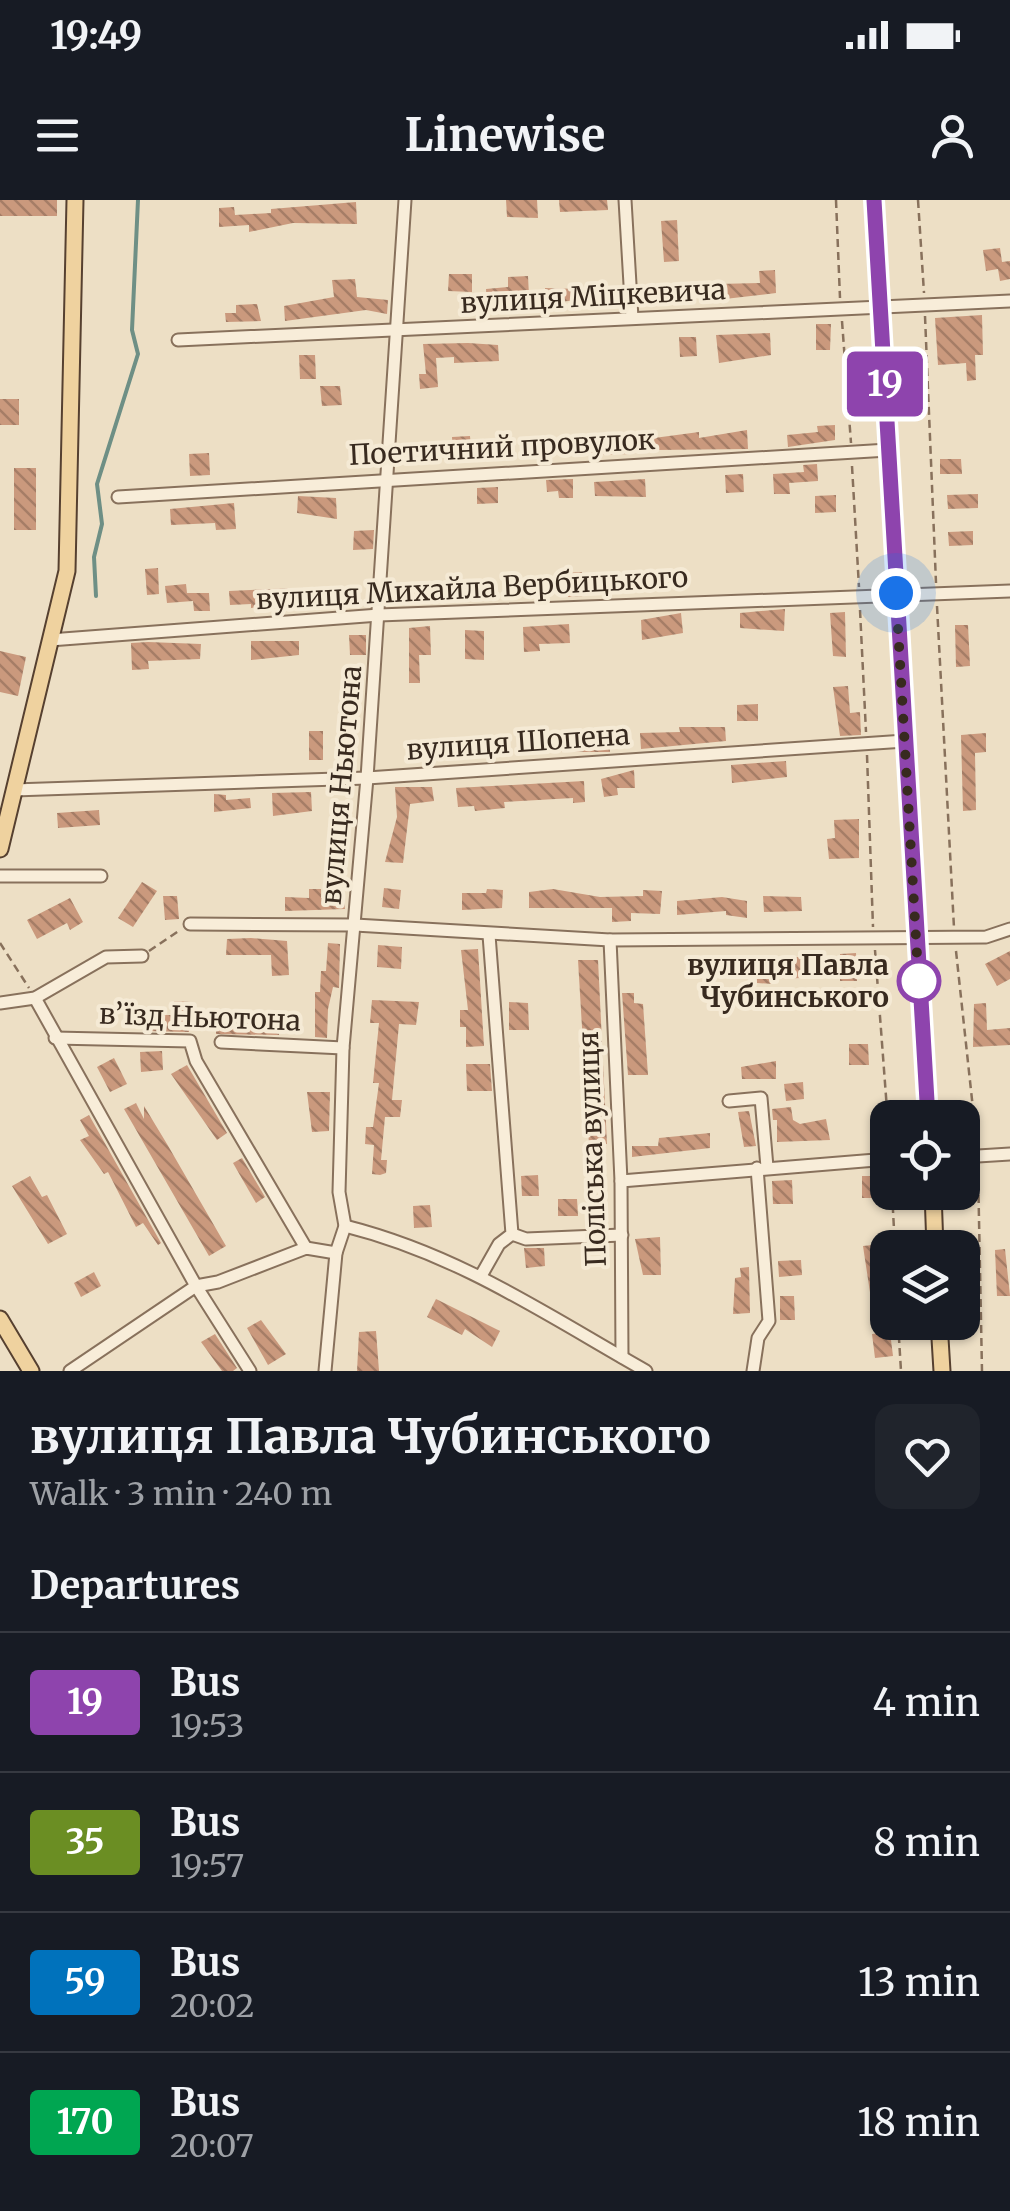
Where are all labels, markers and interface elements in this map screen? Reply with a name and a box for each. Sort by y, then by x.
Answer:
text: 19:49 [50,12,142,59]
text: Linewise [405,107,605,163]
icon: menu [30,108,85,163]
icon: person [925,108,980,163]
street label: вулиця Міцкевича [459,271,727,321]
line badge: 19 [840,352,930,416]
text: 19 [867,362,903,406]
street label: Поетичний провулок [348,421,657,473]
street label: вулиця Михайла Вербицького [255,559,689,617]
your location [871,568,921,618]
street label: вулиця Ньютона [313,664,369,906]
street label: вулиця Шопена [405,716,631,768]
place label: вулиця Павла Чубинського [687,947,889,1015]
marker: вулиця Павла Чубинського [898,960,940,1002]
street label: в’їзд Ньютона [99,995,301,1039]
street label: Поліська вулиця [570,1031,614,1267]
map controls [870,1100,980,1340]
button: locate [870,1100,980,1210]
button: layers [870,1230,980,1340]
button: heart [875,1404,980,1509]
text: вулиця Павла Чубинського [30,1406,711,1466]
text: Walk · 3 min · 240 m [30,1474,332,1514]
text: Departures [30,1562,240,1609]
text: Bus [170,1659,240,1706]
text: 4 min [872,1679,980,1726]
text: 19 [67,1680,103,1724]
text: 19:53 [170,1706,244,1746]
text: Bus [170,1799,240,1846]
text: 8 min [873,1819,980,1866]
text: 35 [66,1820,104,1864]
text: 19:57 [170,1846,244,1886]
text: Bus [170,1939,240,1986]
text: 13 min [858,1959,980,2006]
text: 59 [64,1960,106,2004]
text: 20:02 [170,1986,254,2026]
text: Bus [170,2079,240,2126]
text: 18 min [857,2099,980,2146]
text: 170 [56,2100,114,2144]
text: 20:07 [170,2126,254,2166]

